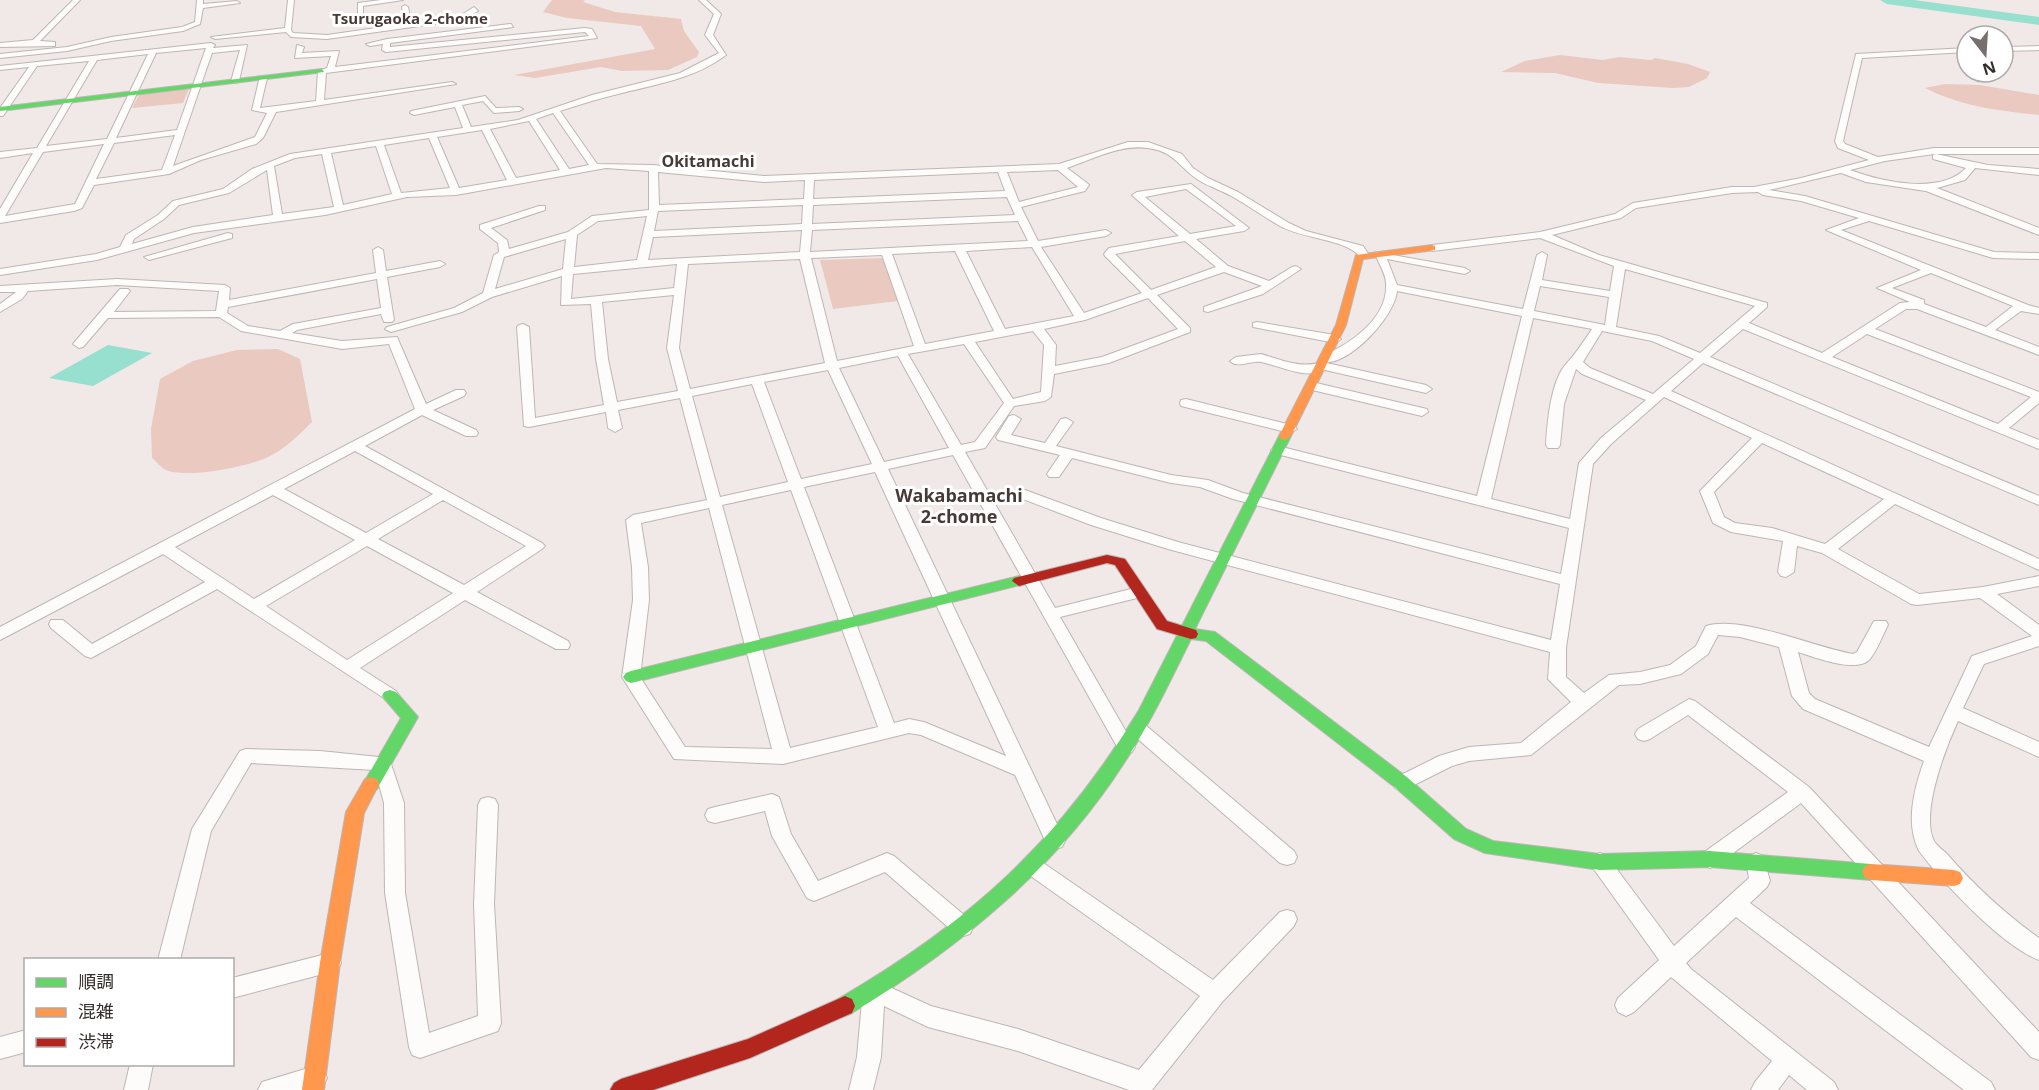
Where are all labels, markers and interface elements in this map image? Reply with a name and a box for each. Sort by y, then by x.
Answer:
district label: Tsurugaoka 2-chome [332,8,488,28]
north arrow [1955,24,2015,84]
text: N [1980,56,1999,81]
district label: Okitamachi [661,150,755,172]
district label: Wakabamachi 2-chome [895,483,1023,528]
legend [24,958,234,1066]
text: 順調 [78,969,114,993]
text: 混雑 [78,999,114,1023]
text: 渋滞 [78,1029,114,1053]

